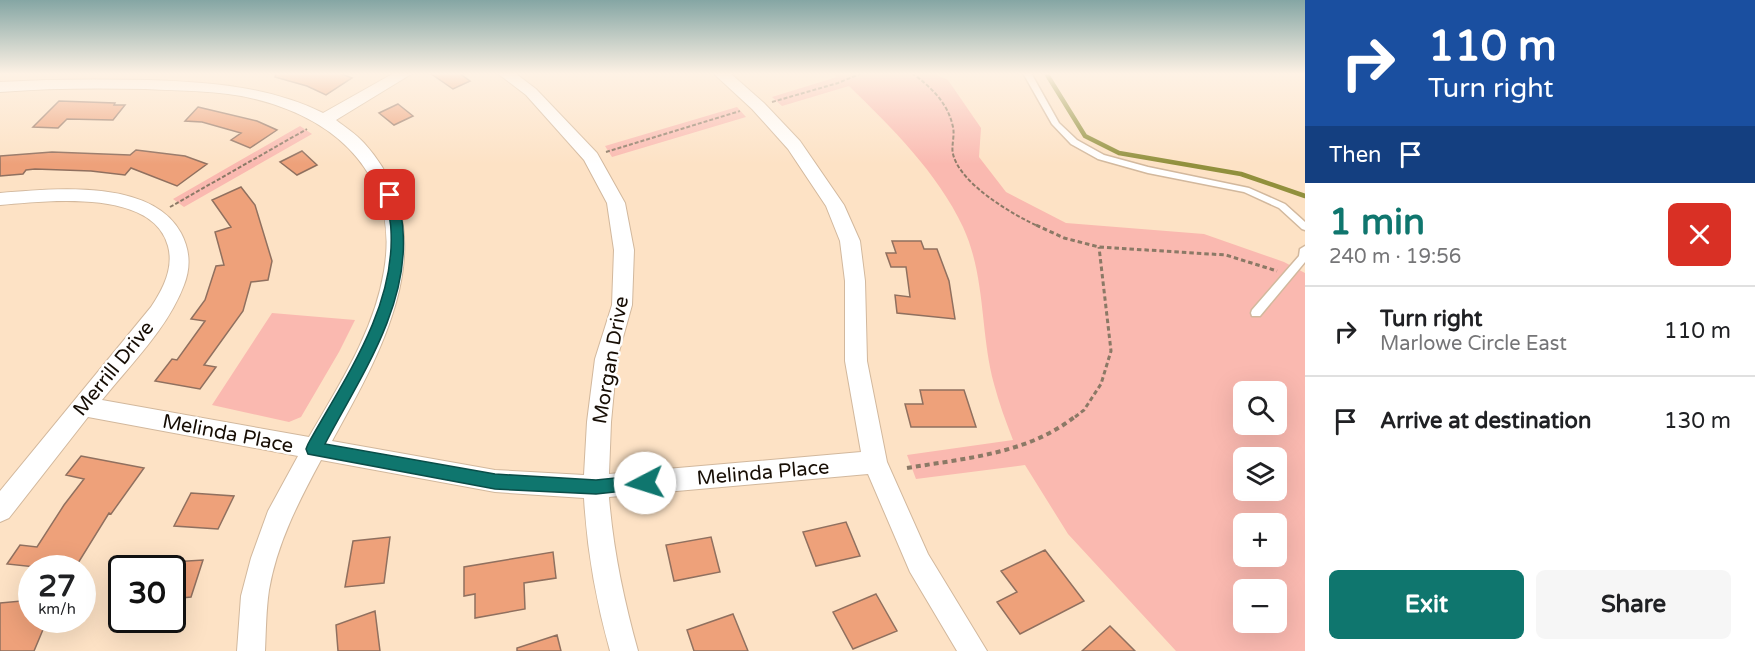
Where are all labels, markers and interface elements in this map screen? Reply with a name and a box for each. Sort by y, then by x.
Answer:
text: 110 m [1428,21,1557,72]
icon: right [1329,24,1407,102]
text: Turn right [1428,72,1554,105]
icon: arrive [1394,138,1427,171]
text: Then [1329,142,1382,168]
pin [364,169,415,220]
icon: arrive [373,178,406,211]
text: 1 min [1329,201,1425,244]
button: close [1668,203,1731,266]
text: 240 m · 19:56 [1329,245,1461,269]
street label: Morgan Drive [588,295,634,426]
text: Turn right [1380,306,1482,332]
icon: right [1329,315,1362,348]
street label: Merrill Drive [68,316,159,421]
text: 110 m [1664,318,1731,344]
text: Marlowe Circle East [1380,332,1567,356]
map controls [1233,381,1287,633]
button: search [1233,381,1287,435]
icon: arrive [1329,405,1362,438]
text: Arrive at destination [1380,408,1591,434]
text: 130 m [1664,408,1731,434]
street label: Melinda Place [160,410,295,458]
button: layers [1233,447,1287,501]
position arrow [613,451,677,515]
street label: Melinda Place [696,455,830,491]
button: + [1233,513,1287,567]
speed limit sign: 30 [108,555,186,633]
text: 27 [38,568,76,605]
button: Exit [1329,570,1524,639]
button: Share [1536,570,1731,639]
button: − [1233,579,1287,633]
text: km/h [38,600,76,618]

